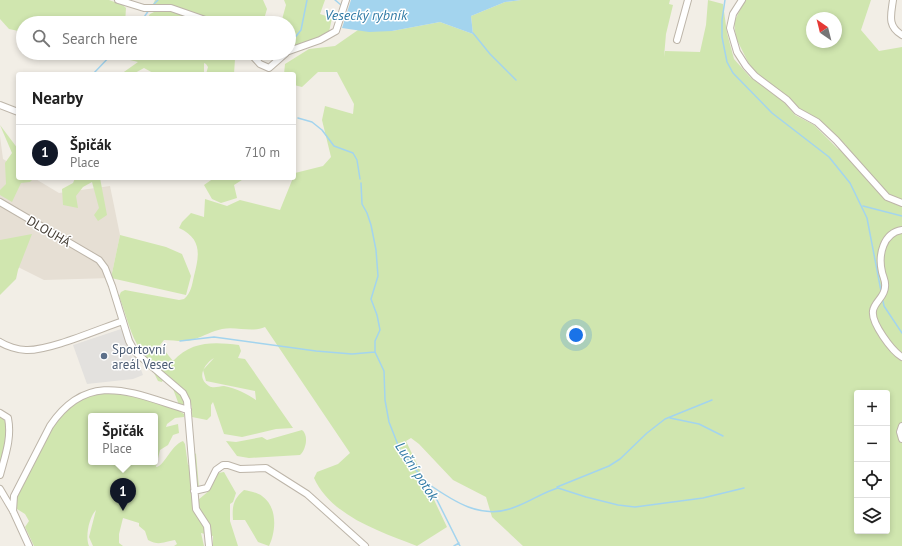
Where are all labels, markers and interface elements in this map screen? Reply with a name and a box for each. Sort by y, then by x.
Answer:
water label: Vesecký rybník [325,6,408,24]
north arrow [806,12,842,48]
search box [16,16,296,60]
icon: search [30,27,52,49]
text: Search here [62,29,138,48]
text: Nearby [32,87,83,109]
text: Špičák [70,135,111,154]
text: 1 [41,144,49,161]
text: 710 m [245,144,280,161]
text: Place [70,154,100,171]
street label: DLOUHÁ [24,212,74,251]
your location [566,325,586,345]
place label: Sportovní areál Vesec [112,341,174,373]
marker: Sportovní areál Vesec [99,351,109,361]
map controls [854,390,890,534]
button: + [854,390,890,426]
popup [88,413,158,465]
text: Špičák [102,421,144,440]
button: − [854,426,890,462]
water label: Luční potok [391,438,443,504]
text: Place [102,440,132,457]
button: locate [854,462,890,498]
pin: 1 [110,478,136,511]
button: layers [854,498,890,534]

